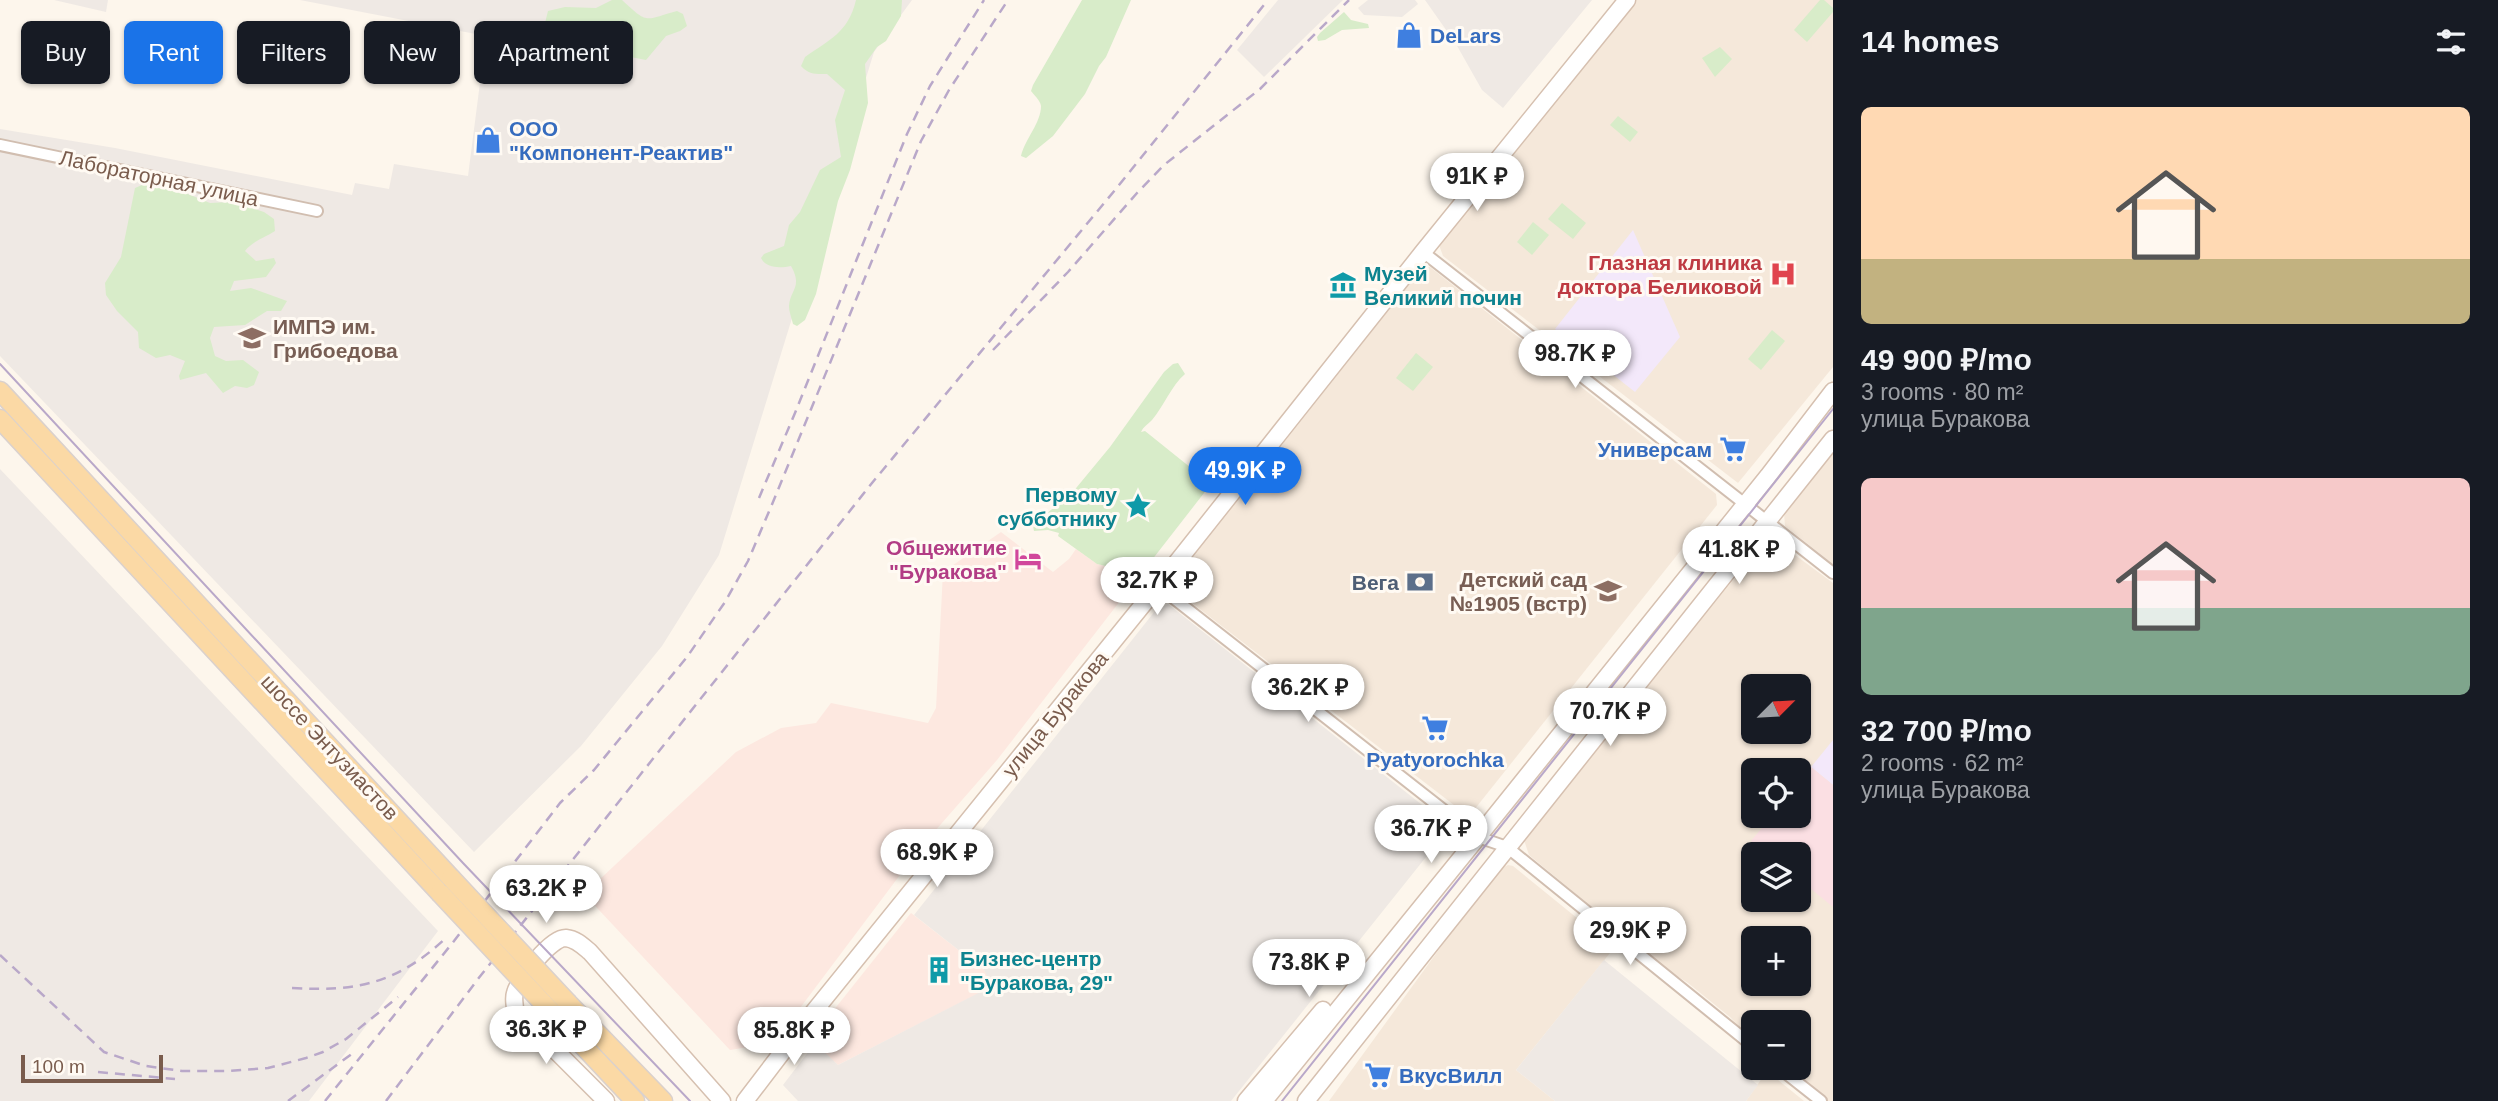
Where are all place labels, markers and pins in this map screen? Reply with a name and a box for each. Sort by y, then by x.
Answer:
shop icon: DeLars [1394,20,1424,50]
place label: DeLars [1430,24,1501,47]
place label: ООО "Компонент-Реактив" [509,117,733,164]
shop icon: ООО "Компонент-Реактив" [473,125,503,155]
pin: 91K ₽ [1428,154,1526,213]
place label: Глазная клиника доктора Беликовой [1558,251,1762,298]
hospital icon: Глазная клиника доктора Беликовой [1768,259,1798,289]
place label: Музей Великий почин [1364,262,1522,309]
museum icon: Музей Великий почин [1328,270,1358,300]
place label: ИМПЭ им. Грибоедова [273,315,398,362]
school or university icon: ИМПЭ им. Грибоедова [237,323,267,353]
pin: 98.7K ₽ [1510,330,1640,390]
supermarket icon: Универсам [1718,434,1748,464]
place label: Универсам [1598,438,1712,461]
pin: 49.9K ₽ [1180,448,1310,507]
place label: Первому субботнику [997,483,1117,530]
place icon: Первому субботнику [1123,491,1153,521]
pin: 41.8K ₽ [1674,526,1804,586]
place label: Общежитие "Буракова" [886,536,1007,583]
hotel icon: Общежитие "Буракова" [1013,544,1043,574]
pin: 32.7K ₽ [1092,558,1222,617]
bank icon: Вега [1405,567,1435,597]
place label: Детский сад №1905 (встр) [1450,568,1587,615]
place label: Вега [1352,571,1399,594]
school or university icon: Детский сад №1905 (встр) [1593,576,1623,606]
pin: 36.2K ₽ [1243,664,1373,724]
pin: 70.7K ₽ [1545,688,1675,748]
supermarket icon: Pyatyorochka [1420,713,1450,743]
place label: Pyatyorochka [1366,748,1504,771]
pin: 36.7K ₽ [1366,806,1496,865]
pin: 68.9K ₽ [872,830,1002,889]
pin: 63.2K ₽ [481,866,611,925]
pin: 29.9K ₽ [1565,908,1695,967]
pin: 73.8K ₽ [1244,940,1374,999]
place label: Бизнес-центр "Буракова, 29" [960,947,1113,994]
building icon: Бизнес-центр "Буракова, 29" [924,955,954,985]
pin: 36.3K ₽ [481,1006,611,1066]
pin: 85.8K ₽ [729,1007,859,1067]
supermarket icon: ВкусВилл [1363,1060,1393,1090]
place label: ВкусВилл [1399,1064,1502,1087]

